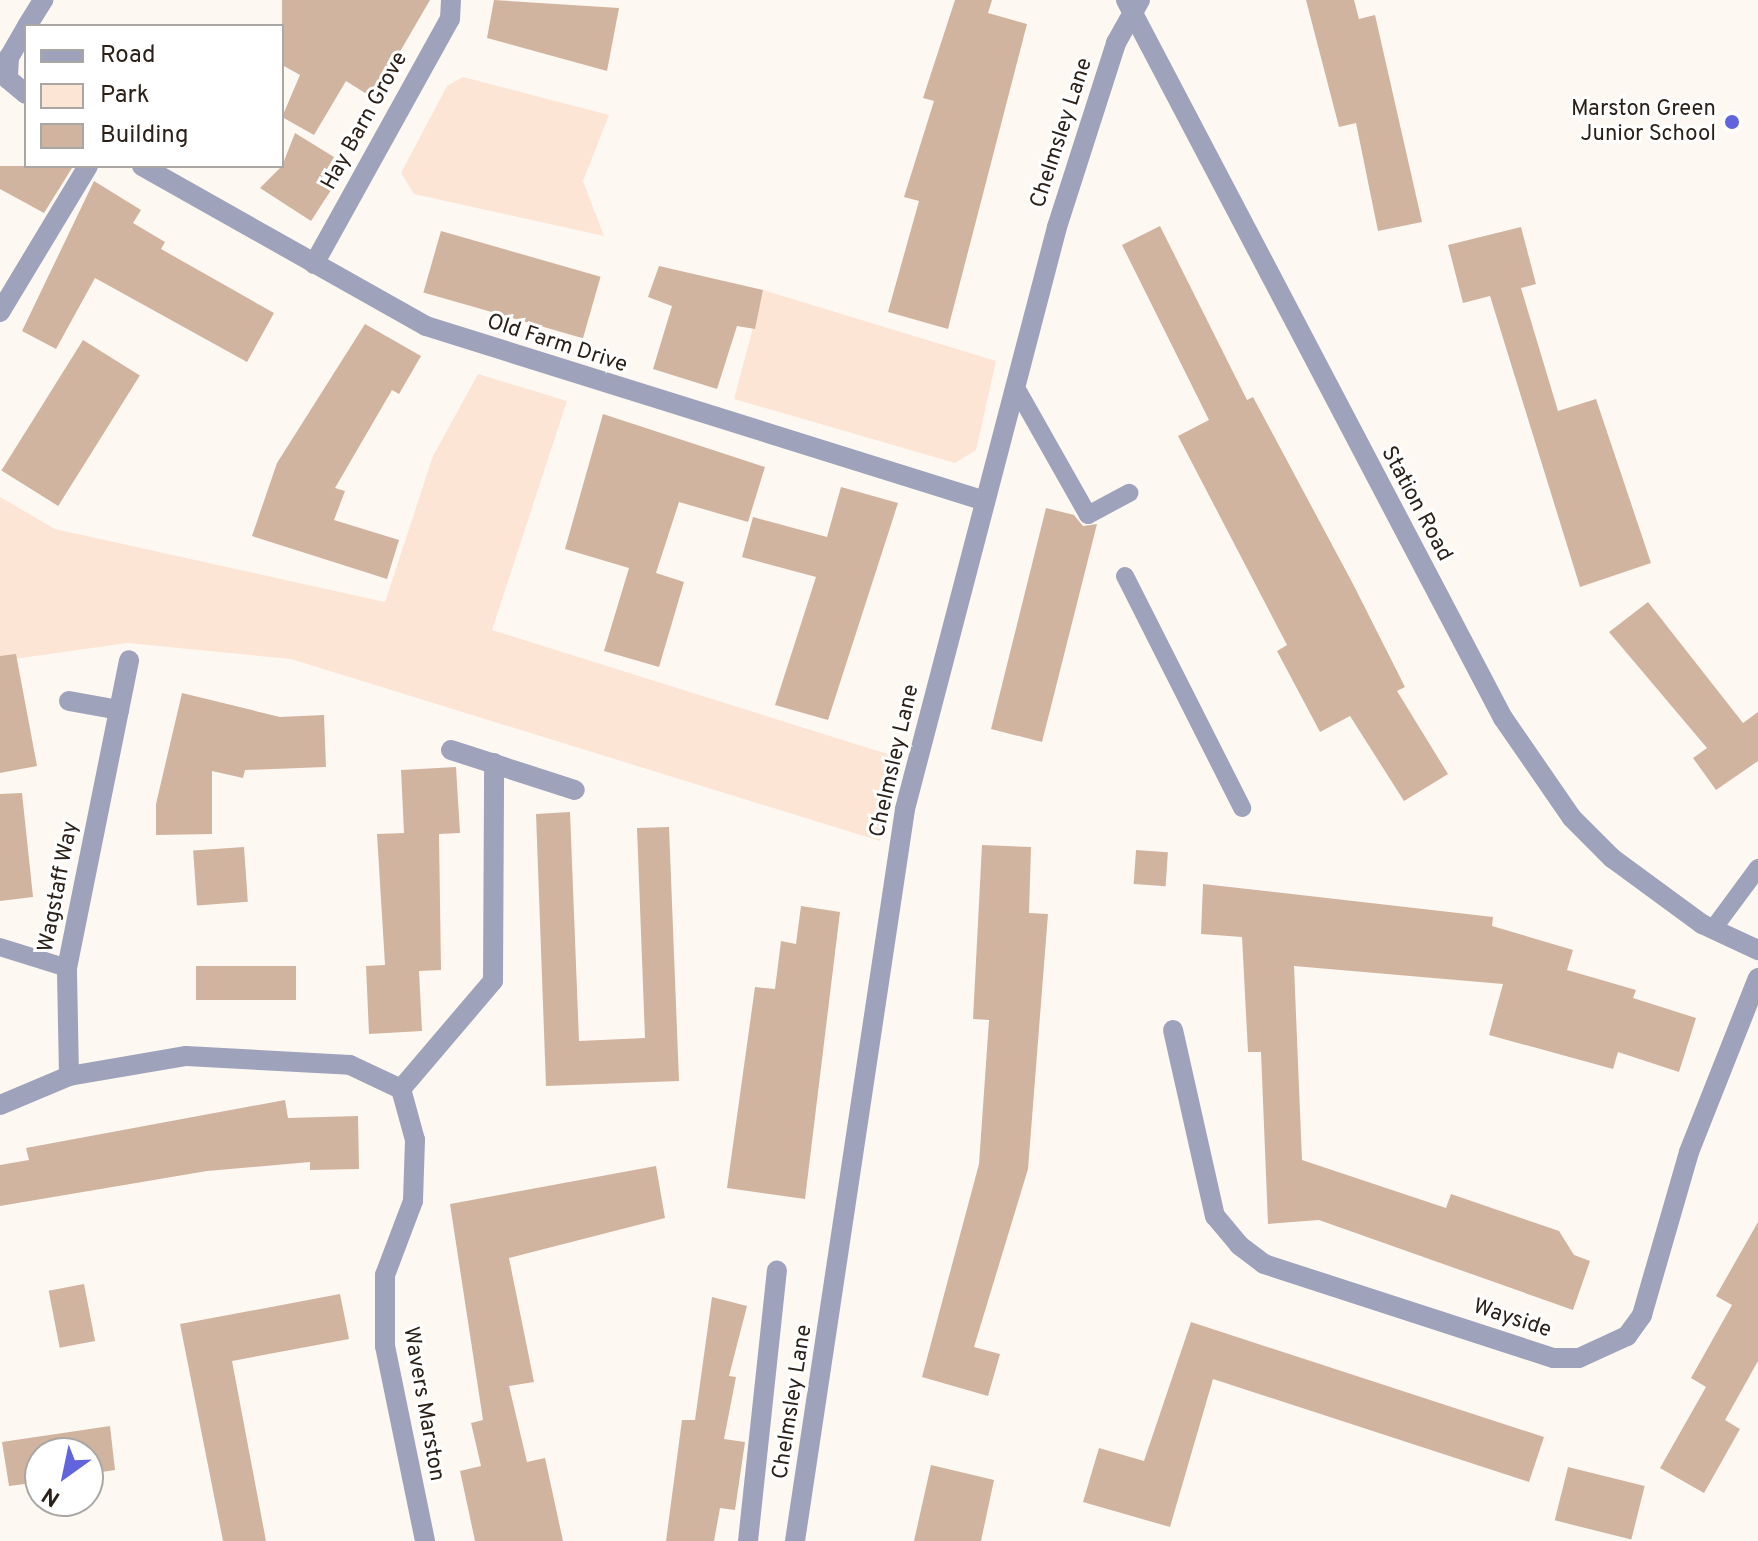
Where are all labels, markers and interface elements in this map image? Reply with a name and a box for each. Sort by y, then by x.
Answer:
legend [24,24,284,168]
text: Road [100,41,156,71]
street label: Hay Barn Grove [316,47,414,195]
street label: Chelmsley Lane [1025,55,1099,211]
text: Park [100,81,150,111]
place label: Marston Green Junior School [1571,96,1716,148]
marker: Marston Green Junior School [1723,113,1741,131]
text: Building [100,121,189,151]
street label: Old Farm Drive [483,309,631,379]
street label: Station Road [1375,442,1457,566]
street label: Chelmsley Lane [865,682,925,840]
street label: Wagstaff Way [33,819,85,955]
street label: Wayside [1470,1294,1554,1344]
street label: Chelmsley Lane [768,1323,818,1481]
street label: Wavers Marston [396,1325,450,1483]
north arrow [24,1437,104,1517]
text: N [38,1480,66,1511]

